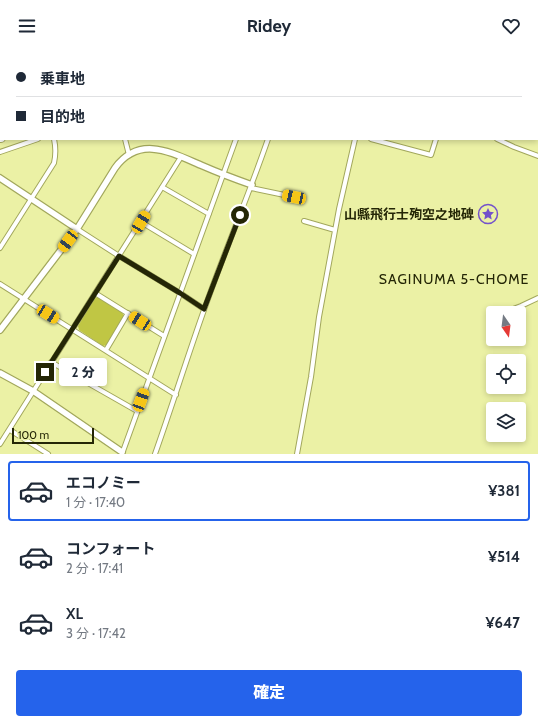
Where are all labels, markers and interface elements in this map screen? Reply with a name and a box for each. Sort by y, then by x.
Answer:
icon: menu [16,15,38,37]
text: Ridey [247,15,291,37]
icon: heart [500,15,522,37]
text: 乗車地 [40,70,85,88]
text: 目的地 [40,108,85,126]
car [281,189,307,205]
place icon: 山縣飛行士殉空之地碑 [477,203,499,225]
route start [231,206,249,224]
place label: 山縣飛行士殉空之地碑 [344,206,474,222]
car [130,209,152,235]
car [56,228,80,254]
district label: SAGINUMA 5-CHOME [379,270,529,288]
car [35,303,61,325]
north arrow [486,306,526,346]
map controls [486,306,526,442]
car [127,309,153,333]
button: locate [486,354,526,394]
callout: 2 分 [59,358,107,386]
route end [36,363,54,381]
text: 2 分 [72,364,94,380]
car [131,387,151,413]
button: layers [486,402,526,442]
scale bar [12,426,94,445]
text: 100 m [18,428,49,442]
icon: car [18,473,54,509]
text: エコノミー [66,474,141,492]
text: ¥381 [488,482,520,500]
text: 1 分 · 17:40 [66,494,125,510]
icon: car [18,539,54,575]
text: コンフォート [66,540,156,558]
text: ¥514 [488,548,520,566]
text: 2 分 · 17:41 [66,560,123,576]
icon: car [18,605,54,641]
text: XL [66,605,83,623]
text: ¥647 [486,614,520,632]
text: 3 分 · 17:42 [66,625,126,641]
button: 確定 [16,670,522,716]

